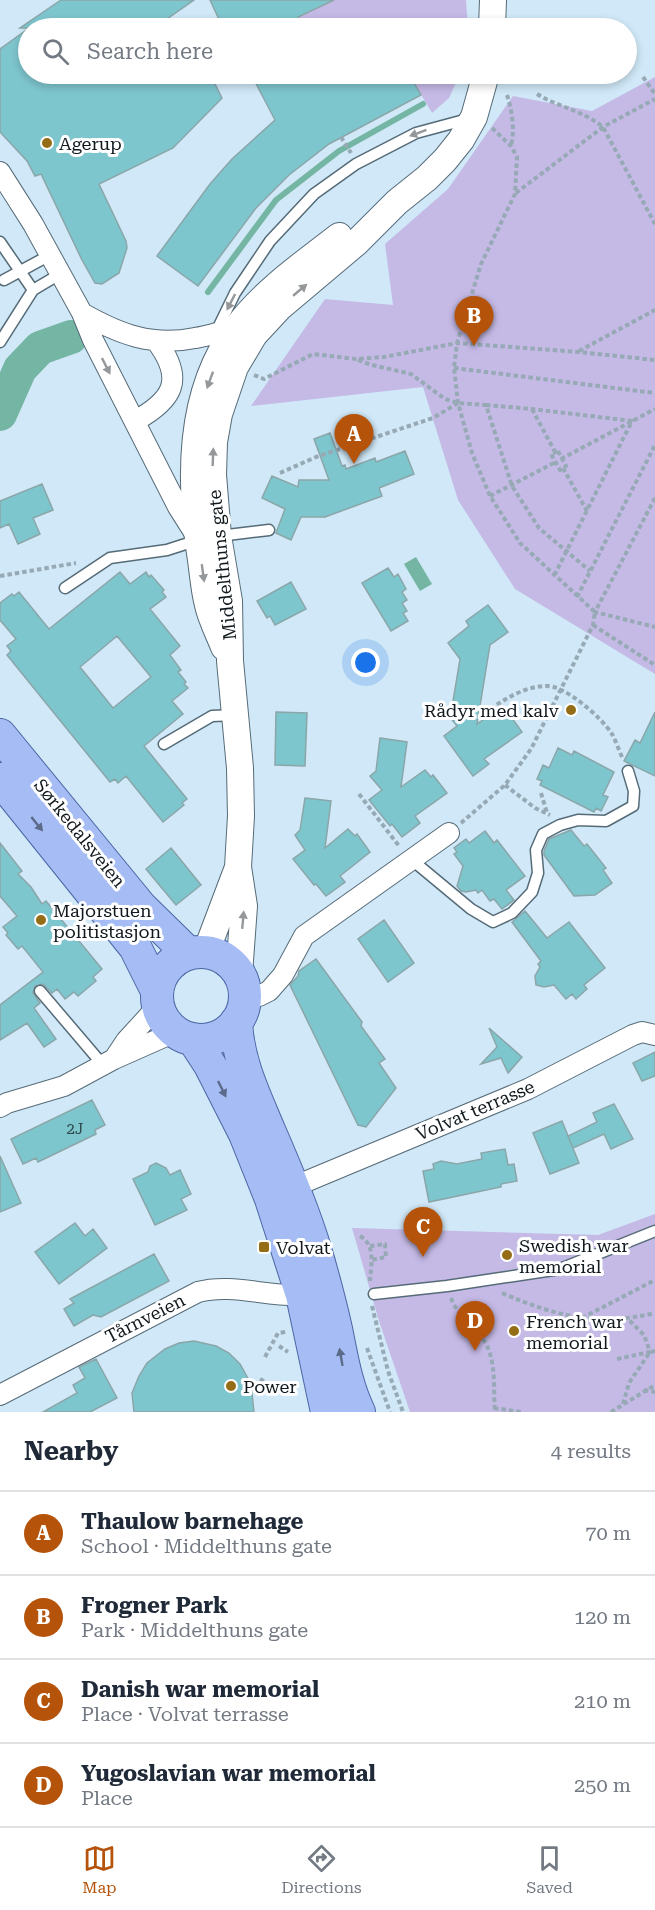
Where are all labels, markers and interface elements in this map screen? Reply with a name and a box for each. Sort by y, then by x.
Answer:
search box [18,18,637,84]
icon: search [39,35,72,68]
text: Search here [87,39,213,64]
one-way arrow [409,129,427,138]
place label: Agerup [59,133,122,154]
marker: Agerup [40,136,54,150]
one-way arrow [292,284,307,297]
one-way arrow [226,293,235,310]
pin: B [454,296,494,346]
one-way arrow [102,358,111,375]
one-way arrow [205,371,214,389]
pin: A [334,414,374,464]
one-way arrow [208,448,218,467]
street label: Middelthuns gate [204,489,240,641]
one-way arrow [198,563,207,582]
your location [351,648,380,677]
place label: Rådyr med kalv [424,700,560,721]
marker: Rådyr med kalv [564,703,578,717]
street label: Sørkedalsveien [30,775,130,892]
one-way arrow [30,816,43,831]
place label: Majorstuen politistasjon [53,900,162,942]
one-way arrow [238,911,248,930]
marker: Majorstuen politistasjon [34,913,48,927]
street label: Volvat terrasse [413,1076,538,1144]
one-way arrow [217,1081,227,1098]
house number: 2J [67,1120,83,1138]
pin: C [404,1208,442,1257]
place label: Swedish war memorial [519,1235,629,1277]
place label: Volvat [276,1237,331,1258]
marker: Volvat [257,1240,271,1254]
marker: Swedish war memorial [500,1248,514,1262]
street label: Tårnveien [102,1289,189,1347]
pin: D [456,1302,494,1351]
place label: French war memorial [526,1311,623,1353]
marker: French war memorial [507,1324,521,1338]
one-way arrow [336,1347,345,1366]
place label: Power [243,1376,297,1397]
marker: Power [224,1379,238,1393]
text: Nearby [24,1436,118,1466]
text: 4 results [551,1439,631,1463]
text: Thaulow barnehage [81,1509,303,1534]
text: A [36,1521,51,1545]
text: 70 m [585,1521,631,1545]
text: School · Middelthuns gate [81,1534,332,1558]
text: Frogner Park [81,1593,228,1618]
text: B [36,1605,51,1629]
text: 120 m [574,1605,631,1629]
text: Park · Middelthuns gate [81,1618,308,1642]
text: Danish war memorial [81,1677,319,1702]
text: C [37,1689,51,1713]
text: 210 m [574,1689,631,1713]
text: Place · Volvat terrasse [81,1702,289,1726]
text: Yugoslavian war memorial [81,1761,376,1786]
text: D [35,1773,52,1797]
text: 250 m [574,1773,631,1797]
text: Place [81,1786,133,1810]
tab: Map [82,1842,117,1897]
tab: Directions [281,1842,362,1897]
tab: Saved [526,1842,573,1897]

